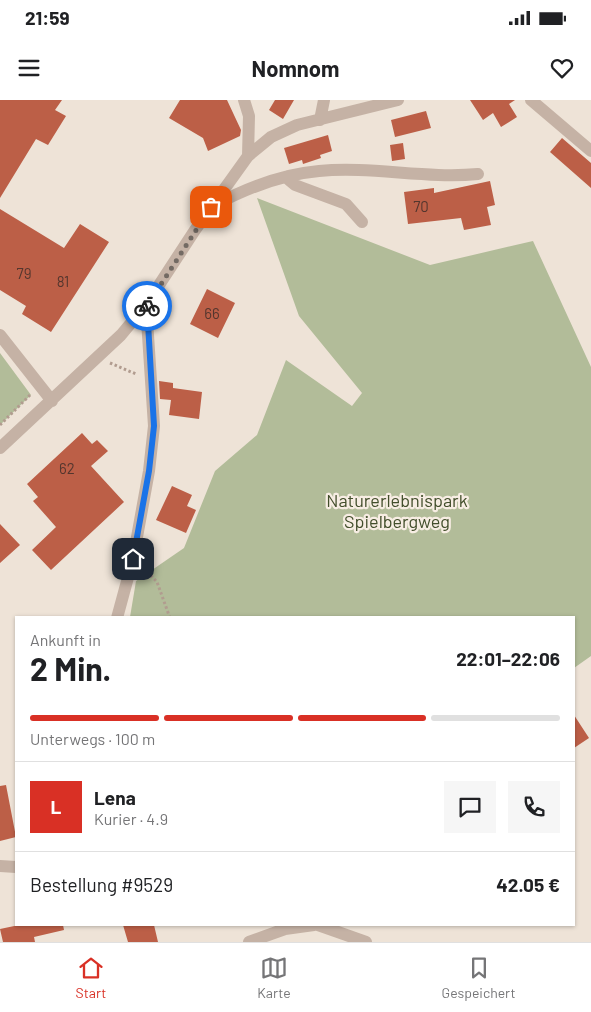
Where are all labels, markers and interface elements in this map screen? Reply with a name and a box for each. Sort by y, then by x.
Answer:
text: 21:59 [25,6,70,29]
icon: menu [15,54,43,82]
icon: heart [548,54,576,82]
text: Nomnom [252,55,339,81]
pin [190,186,232,228]
icon: bag [197,193,225,221]
house number: 70 [413,197,429,215]
house number: 79 [17,264,31,282]
house number: 81 [57,272,69,290]
courier [122,281,172,331]
icon: bike [133,292,161,320]
house number: 66 [204,304,220,322]
house number: 62 [59,459,75,477]
park label: Naturerlebnispark Spielbergweg [326,489,468,532]
pin [112,538,154,580]
icon: home [119,545,147,573]
text: Ankunft in [30,630,101,649]
text: 22:01–22:06 [456,647,560,670]
text: 2 Min. [30,649,111,687]
text: Unterwegs · 100 m [30,729,155,748]
button: chat [444,781,496,833]
button: phone [508,781,560,833]
text: Lena [94,786,136,809]
text: L [51,795,61,818]
text: Kurier · 4.9 [94,809,168,828]
text: Bestellung #9529 [30,873,173,896]
text: 42.05 € [496,873,560,896]
tab: Start [75,954,106,1001]
tab: Karte [257,954,291,1001]
tab: Gespeichert [442,954,516,1001]

